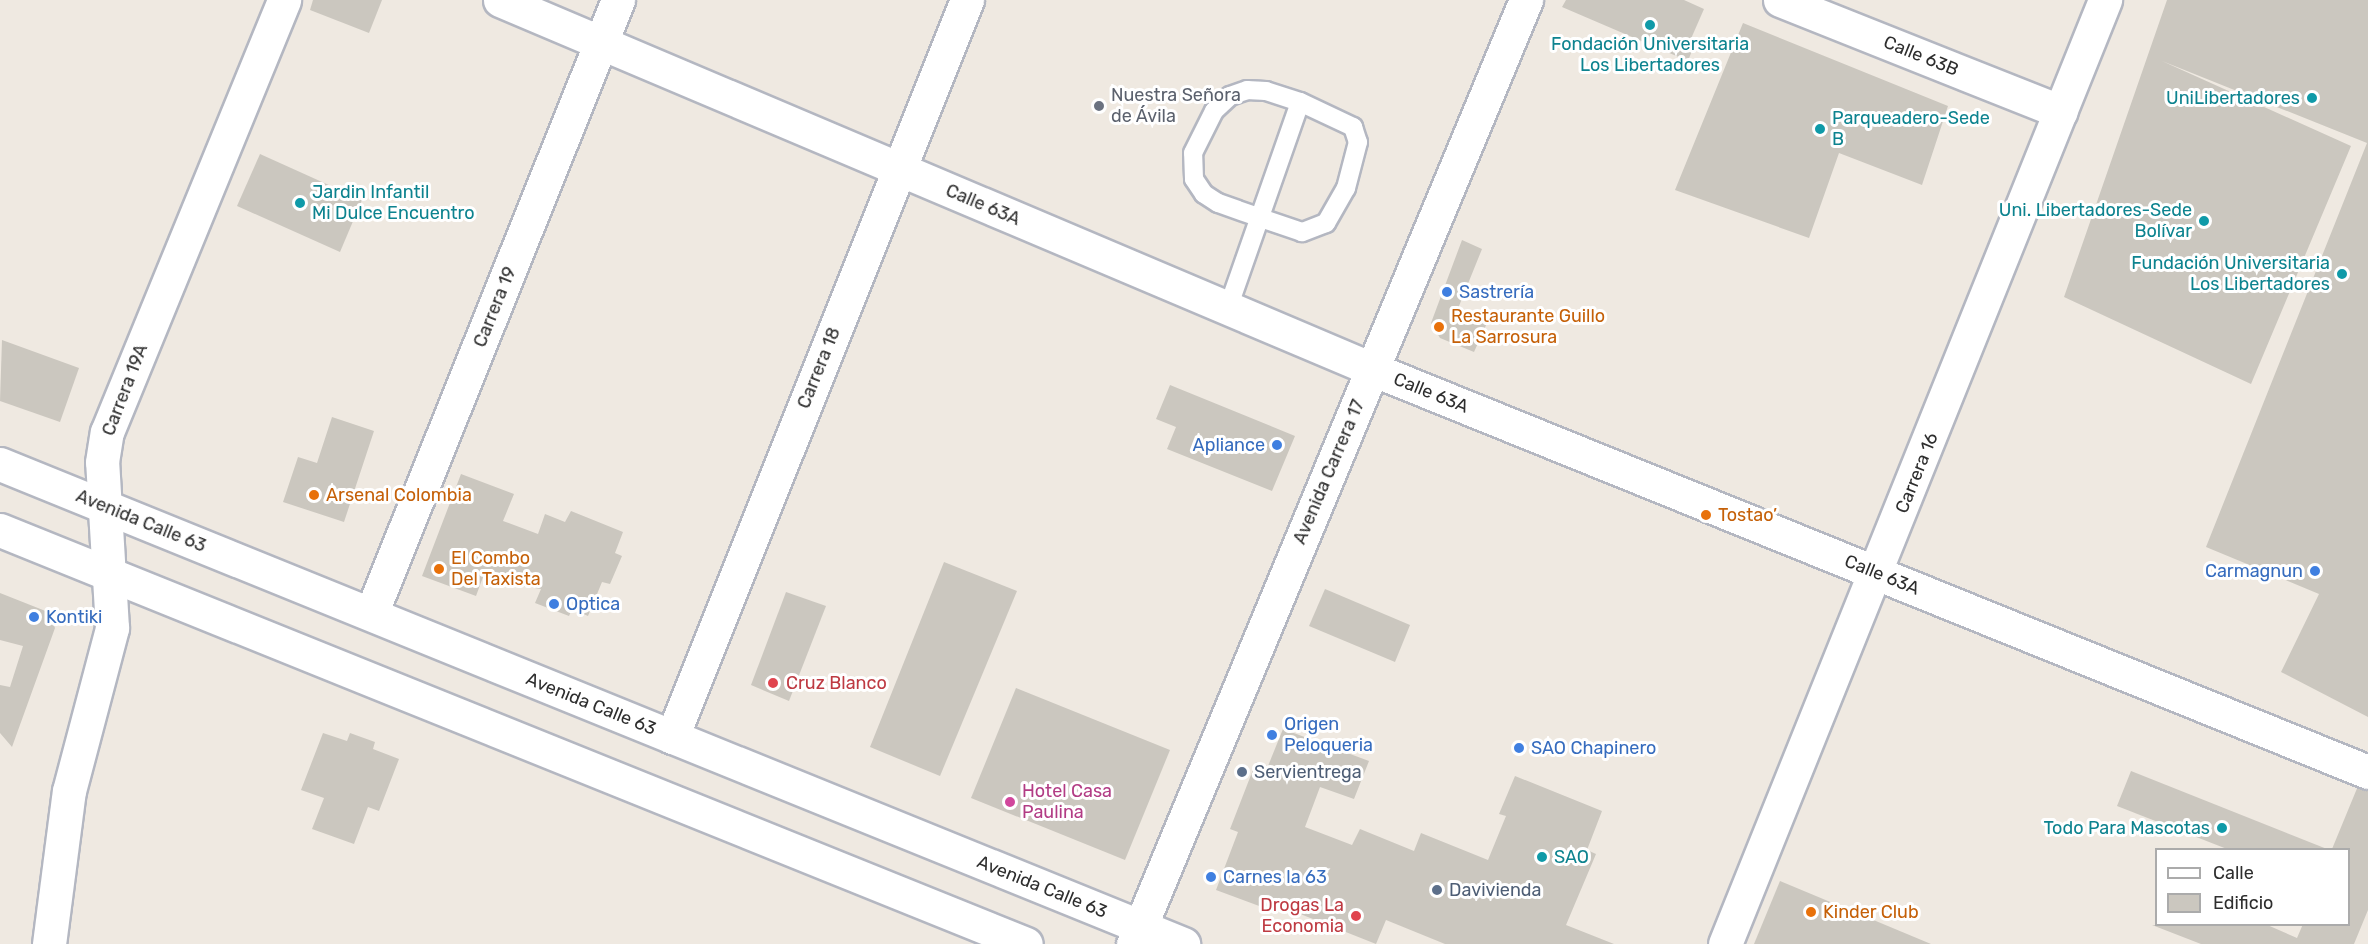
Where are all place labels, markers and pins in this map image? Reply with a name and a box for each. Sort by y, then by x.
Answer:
marker: Fondación Universitaria Los Libertadores [1643,18,1657,32]
place label: Fondación Universitaria Los Libertadores [1551,34,1749,76]
place label: Nuestra Señora de Ávila [1111,85,1241,128]
place label: UniLibertadores [2166,87,2300,109]
marker: UniLibertadores [2305,91,2319,105]
marker: Nuestra Señora de Ávila [1092,99,1106,113]
place label: Parqueadero-Sede B [1832,108,1990,150]
marker: Parqueadero-Sede B [1813,122,1827,136]
place label: Jardin Infantil Mi Dulce Encuentro [312,182,475,224]
marker: Jardin Infantil Mi Dulce Encuentro [293,196,307,210]
place label: Uni. Libertadores-Sede Bolívar [1999,200,2192,242]
marker: Uni. Libertadores-Sede Bolívar [2197,214,2211,228]
place label: Fundación Universitaria Los Libertadores [2131,253,2330,296]
marker: Fundación Universitaria Los Libertadores [2335,267,2349,281]
place label: Sastrería [1459,281,1534,303]
marker: Sastrería [1440,285,1454,299]
place label: Restaurante Guillo La Sarrosura [1451,306,1605,348]
marker: Restaurante Guillo La Sarrosura [1432,320,1446,334]
place label: Apliance [1193,434,1265,456]
marker: Apliance [1270,438,1284,452]
place label: Arsenal Colombia [326,484,472,506]
marker: Arsenal Colombia [307,488,321,502]
place label: Tostao’ [1718,504,1777,526]
marker: Tostao’ [1699,508,1713,522]
place label: El Combo Del Taxista [451,548,541,590]
place label: Carmagnun [2205,560,2303,582]
marker: El Combo Del Taxista [432,562,446,576]
marker: Carmagnun [2308,564,2322,578]
place label: Optica [566,593,620,615]
marker: Optica [547,597,561,611]
place label: Kontiki [46,606,102,628]
marker: Kontiki [27,610,41,624]
place label: Cruz Blanco [786,672,887,694]
marker: Cruz Blanco [764,674,782,692]
place label: Origen Peloqueria [1284,714,1373,756]
marker: Origen Peloqueria [1265,728,1279,742]
place label: SAO Chapinero [1531,737,1656,759]
marker: SAO Chapinero [1512,741,1526,755]
place label: Servientrega [1254,761,1362,783]
marker: Servientrega [1235,765,1249,779]
place label: Hotel Casa Paulina [1022,781,1112,824]
marker: Hotel Casa Paulina [1003,795,1017,809]
place label: Todo Para Mascotas [2043,817,2210,839]
marker: Todo Para Mascotas [2215,821,2229,835]
place label: SAO [1554,846,1589,868]
marker: SAO [1535,850,1549,864]
place label: Carnes la 63 [1223,866,1327,888]
marker: Carnes la 63 [1204,870,1218,884]
place label: Davivienda [1449,879,1541,901]
marker: Davivienda [1430,883,1444,897]
place label: Drogas La Economia [1260,895,1344,938]
place label: Kinder Club [1823,901,1919,923]
marker: Kinder Club [1804,905,1818,919]
marker: Drogas La Economia [1349,909,1363,923]

